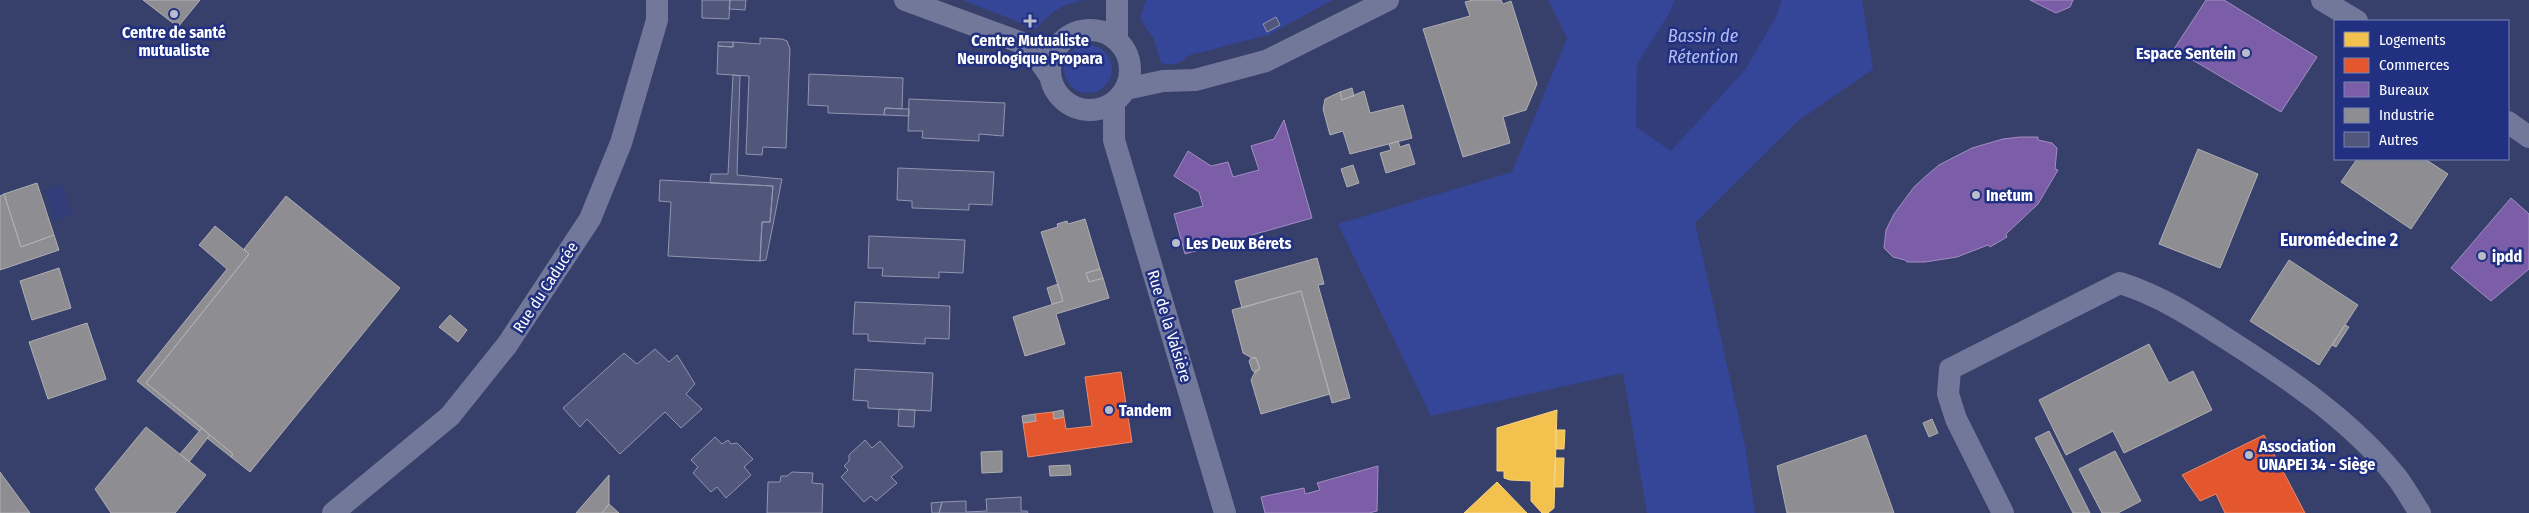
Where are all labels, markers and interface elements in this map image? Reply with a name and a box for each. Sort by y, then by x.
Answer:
marker: Centre de santé mutualiste [168,8,180,20]
marker: Centre Mutualiste Neurologique Propara [1023,14,1037,28]
legend [2334,20,2509,160]
place label: Centre de santé mutualiste [122,23,226,60]
water label: Bassin de Rétention [1668,25,1739,68]
place label: Centre Mutualiste Neurologique Propara [957,31,1103,68]
text: Logements [2379,31,2446,49]
place label: Espace Sentein [2136,44,2236,63]
marker: Espace Sentein [2240,47,2252,59]
text: Commerces [2379,56,2449,74]
text: Bureaux [2379,81,2429,99]
text: Industrie [2379,106,2434,124]
text: Autres [2379,131,2418,149]
place label: Inetum [1986,186,2033,205]
marker: Inetum [1970,189,1982,201]
district label: Euromédecine 2 [2280,229,2398,251]
place label: Les Deux Bérets [1186,234,1292,253]
marker: Les Deux Bérets [1170,237,1182,249]
street label: Rue du Caducée [509,238,582,336]
place label: ipdd [2492,247,2522,266]
marker: ipdd [2476,250,2488,262]
street label: Rue de la Valsière [1143,268,1196,384]
place label: Tandem [1119,401,1171,420]
marker: Tandem [1103,404,1115,416]
place label: Association UNAPEI 34 - Siège [2258,437,2375,474]
marker: Association UNAPEI 34 - Siège [2243,449,2255,461]

